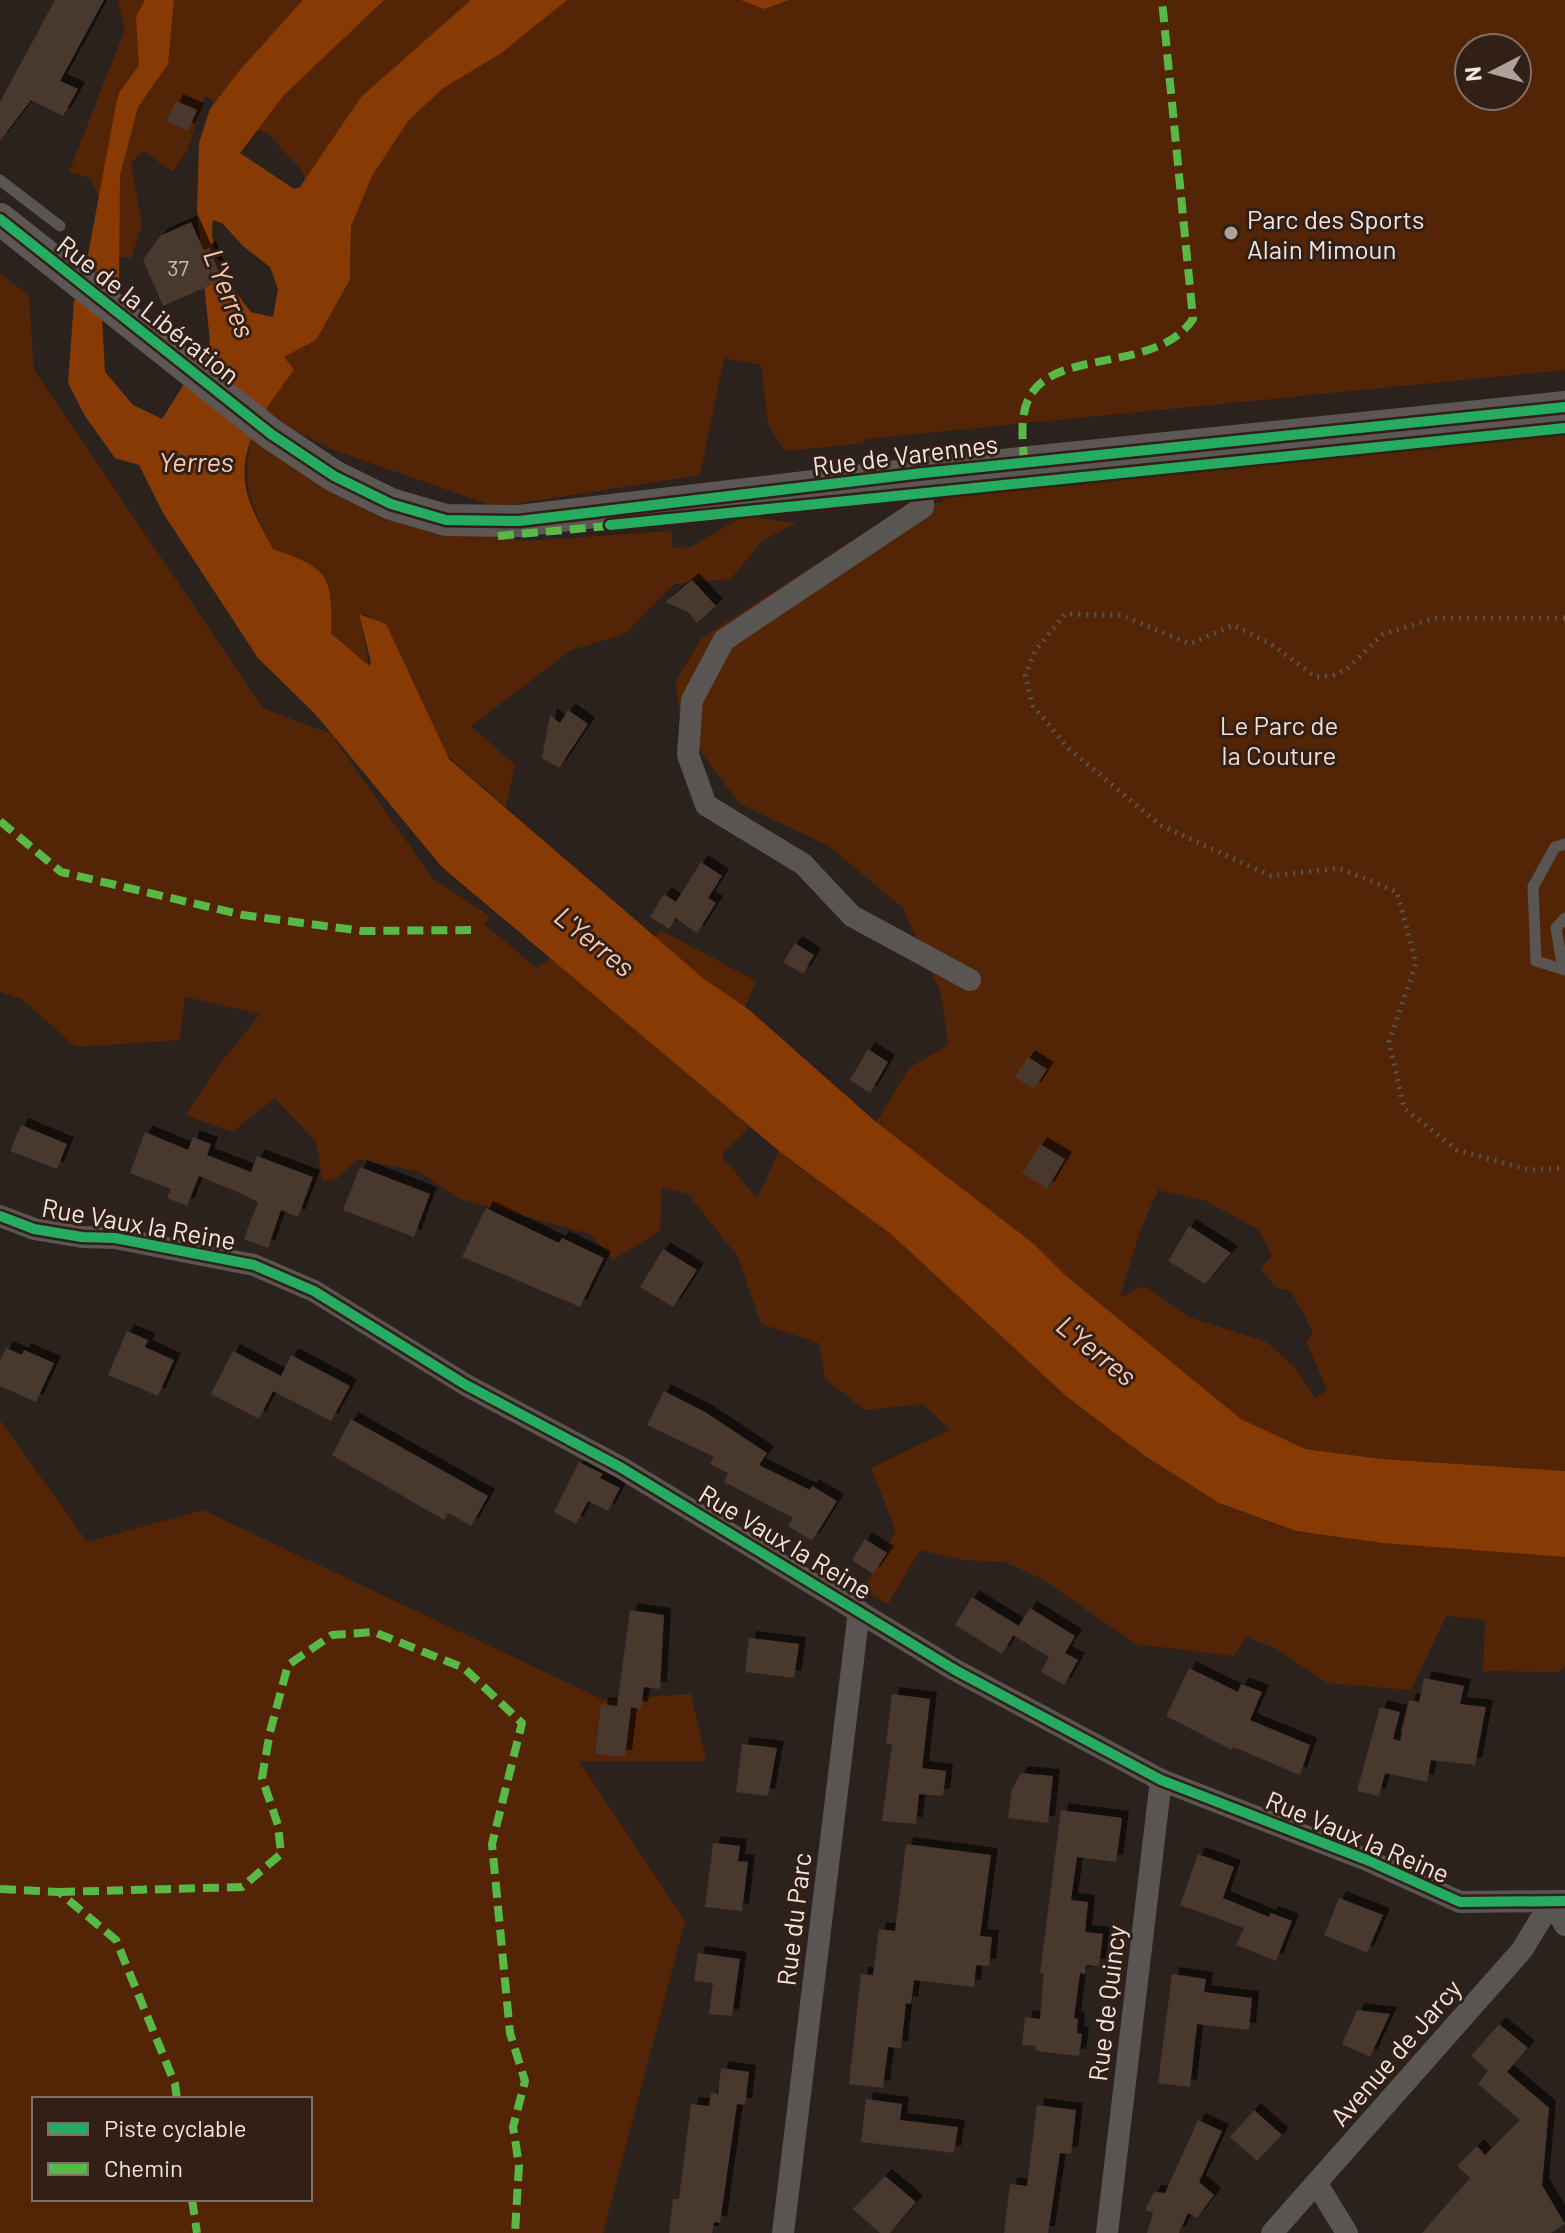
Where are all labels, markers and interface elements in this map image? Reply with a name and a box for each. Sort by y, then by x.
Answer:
north arrow [1453,32,1533,112]
text: N [1458,66,1486,83]
place label: Parc des Sports Alain Mimoun [1247,203,1425,264]
marker: Parc des Sports Alain Mimoun [1222,224,1240,242]
street label: Rue de la Libération [52,228,246,390]
water label: L'Yerres [197,244,263,342]
house number: 37 [167,254,189,280]
street label: Rue de Varennes [810,427,1000,481]
water label: Yerres [158,444,234,478]
park label: Le Parc de la Couture [1220,709,1338,770]
water label: L'Yerres [548,899,642,983]
street label: Rue Vaux la Reine [40,1191,238,1255]
water label: L'Yerres [1050,1308,1144,1392]
street label: Rue Vaux la Reine [694,1477,878,1605]
street label: Rue Vaux la Reine [1262,1783,1454,1889]
street label: Rue du Parc [769,1851,817,1987]
street label: Rue de Quincy [1081,1923,1131,2083]
street label: Avenue de Jarcy [1323,1972,1467,2132]
legend [32,2097,312,2201]
text: Piste cyclable [104,2113,247,2142]
text: Chemin [104,2153,183,2182]

